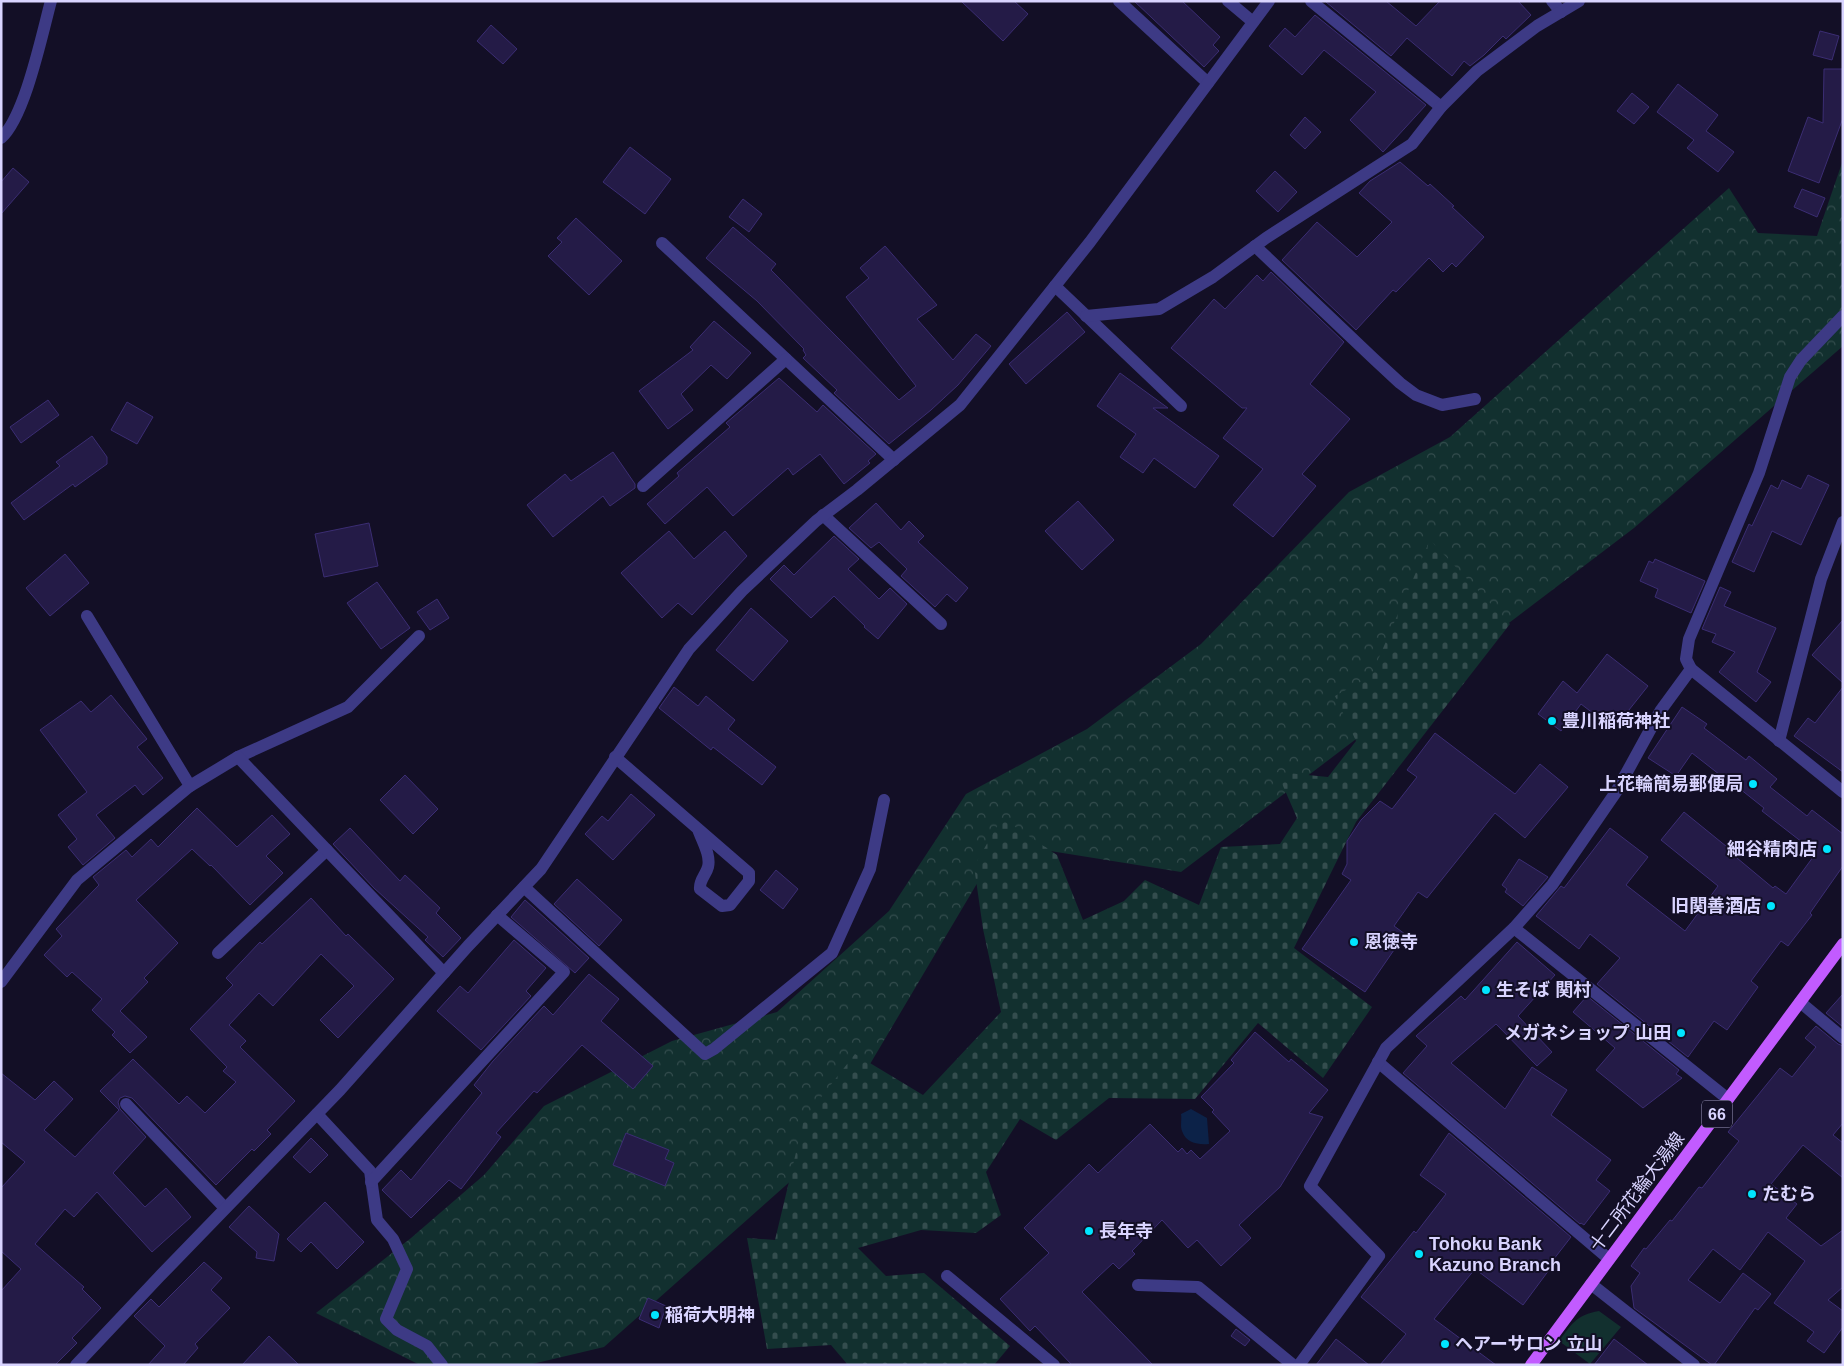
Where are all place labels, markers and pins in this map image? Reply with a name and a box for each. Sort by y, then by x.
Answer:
place label: 豊川稲荷神社 [1562,711,1670,731]
marker: 豊川稲荷神社 [1546,715,1558,727]
place label: 上花輪簡易郵便局 [1599,774,1743,794]
marker: 上花輪簡易郵便局 [1747,778,1759,790]
place label: 細谷精肉店 [1727,839,1817,859]
marker: 細谷精肉店 [1821,843,1833,855]
place label: 旧関善酒店 [1671,896,1761,916]
marker: 旧関善酒店 [1765,900,1777,912]
place label: 恩徳寺 [1364,932,1418,952]
marker: 恩徳寺 [1348,936,1360,948]
place label: 生そば 関村 [1496,980,1591,1000]
marker: 生そば 関村 [1480,984,1492,996]
place label: メガネショップ 山田 [1504,1023,1671,1043]
marker: メガネショップ 山田 [1675,1027,1687,1039]
place label: たむら [1762,1184,1816,1204]
marker: たむら [1746,1188,1758,1200]
place label: 長年寺 [1099,1221,1153,1241]
marker: 長年寺 [1083,1225,1095,1237]
place label: Tohoku Bank Kazuno Branch [1429,1234,1561,1275]
marker: Tohoku Bank Kazuno Branch [1413,1248,1425,1260]
place label: 稲荷大明神 [665,1305,755,1325]
marker: 稲荷大明神 [649,1309,661,1321]
place label: ヘアーサロン 立山 [1455,1334,1603,1354]
marker: ヘアーサロン 立山 [1439,1338,1451,1350]

